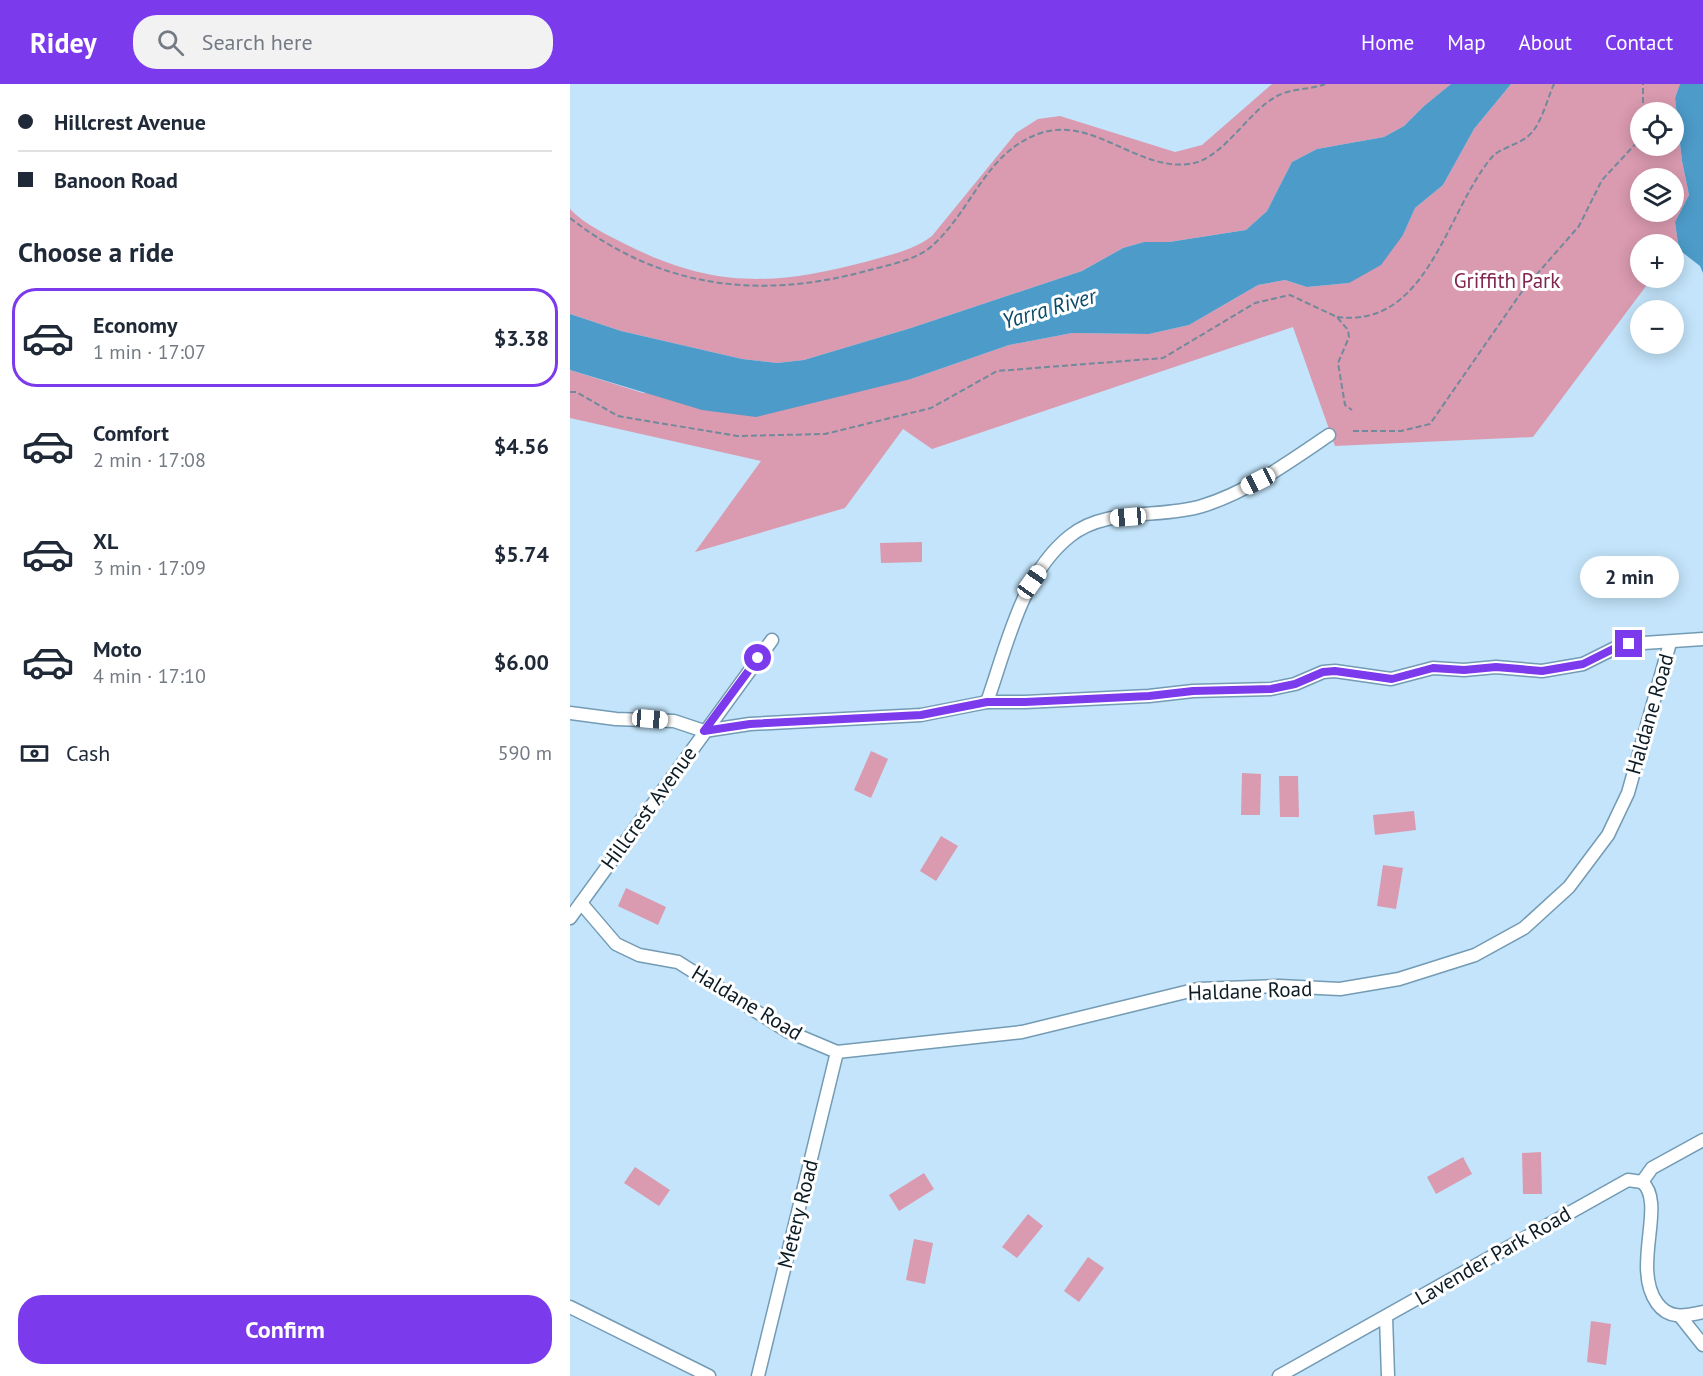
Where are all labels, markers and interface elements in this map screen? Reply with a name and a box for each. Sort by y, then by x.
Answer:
search box [133,15,553,69]
text: Ridey [30,24,97,61]
icon: search [154,26,187,59]
text: Search here [202,28,313,56]
text: Home [1361,29,1414,56]
text: Map [1447,29,1486,56]
text: About [1519,29,1572,56]
text: Contact [1605,29,1673,56]
map controls [1630,102,1684,354]
button: locate [1630,102,1684,156]
text: Hillcrest Avenue [54,108,206,136]
text: Banoon Road [54,166,178,194]
button: layers [1630,168,1684,222]
button: + [1630,234,1684,288]
text: Choose a ride [18,235,174,269]
park label: Griffith Park [1454,267,1560,294]
water label: Yarra River [999,281,1101,335]
button: − [1630,300,1684,354]
icon: car [21,311,75,365]
text: Economy [93,311,177,339]
text: $3.38 [494,324,549,352]
text: 1 min · 17:07 [93,339,206,365]
icon: car [21,419,75,473]
text: Comfort [93,419,169,447]
text: $4.56 [494,432,549,460]
text: 2 min · 17:08 [93,447,206,473]
car [1238,465,1278,497]
car [1109,506,1147,528]
icon: car [21,527,75,581]
text: XL [93,527,118,555]
text: $5.74 [494,540,549,568]
text: 3 min · 17:09 [93,555,206,581]
callout: 2 min [1580,557,1678,599]
car [1014,562,1050,602]
text: 2 min [1605,564,1654,590]
route end [1615,630,1642,657]
icon: car [21,635,75,689]
text: Moto [93,635,142,663]
route start [744,644,771,671]
text: $6.00 [494,648,549,676]
street label: Haldane Road [1619,650,1680,777]
text: 4 min · 17:10 [93,663,206,689]
car [631,708,669,730]
icon: cash [18,737,51,770]
text: Cash [66,739,110,767]
text: 590 m [498,740,552,766]
street label: Hillcrest Avenue [595,741,702,875]
street label: Haldane Road [687,959,808,1046]
street label: Haldane Road [1187,975,1313,1006]
street label: Metery Road [771,1157,824,1271]
street label: Lavender Park Road [1410,1200,1576,1311]
button: Confirm [18,1295,552,1364]

